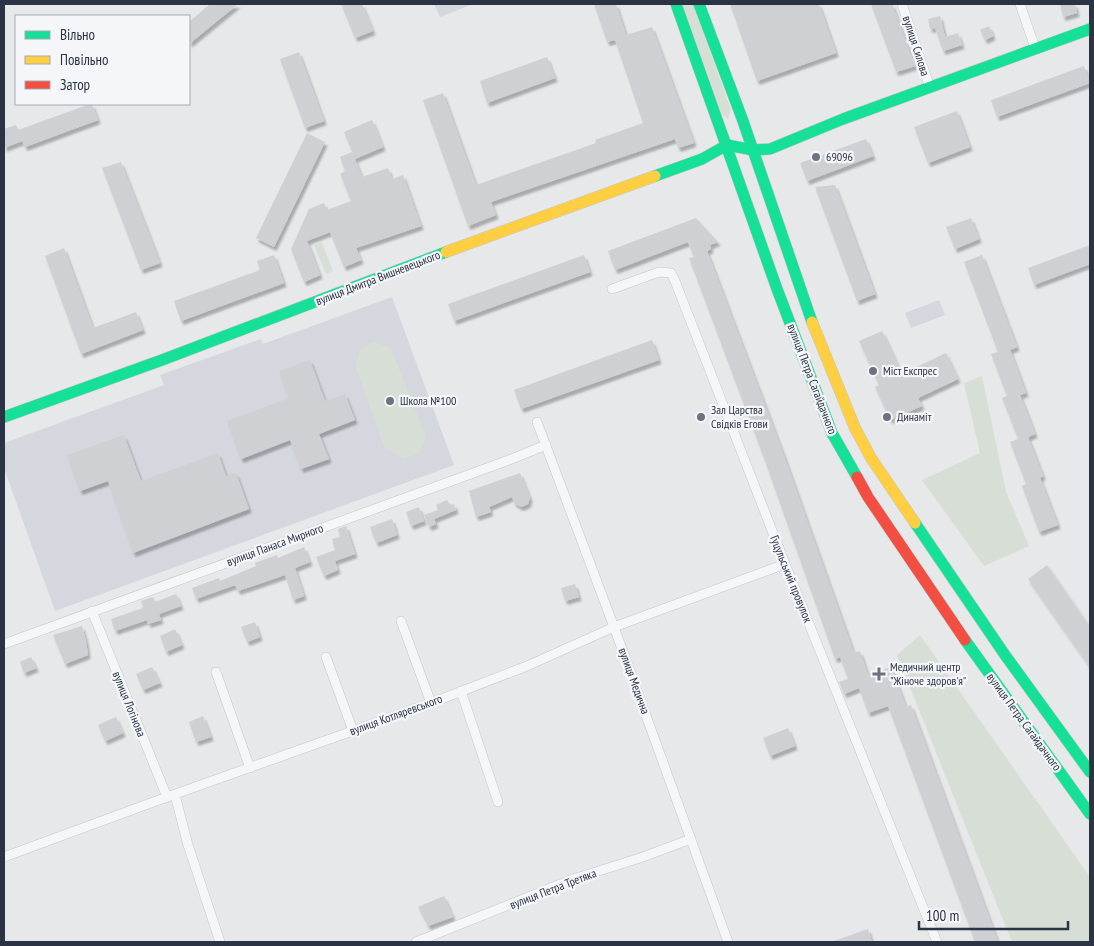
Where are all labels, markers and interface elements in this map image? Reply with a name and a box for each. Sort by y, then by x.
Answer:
street label: вулиця Силова [900,14,933,78]
legend [15,15,190,105]
text: Вільно [60,25,95,44]
text: Повільно [60,50,108,69]
text: Затор [60,75,90,94]
place label: 69096 [826,149,853,164]
marker: 69096 [810,151,822,163]
street label: вулиця Дмитра Вишневецького [313,247,442,308]
street label: вулиця Петра Сагайдачного [784,321,840,436]
place label: Міст Експрес [883,363,938,378]
marker: Міст Експрес [867,365,879,377]
place label: Школа №100 [400,393,456,408]
marker: Школа №100 [384,395,396,407]
place label: Зал Царства Свiдкiв Егови [711,402,768,431]
place label: Динаміт [897,409,932,424]
marker: Зал Царства Свiдкiв Егови [695,411,707,423]
marker: Динаміт [881,411,893,423]
street label: вулиця Панаса Мирного [224,520,325,569]
street label: Гуцульський провулок [767,533,816,625]
street label: вулиця Медична [616,646,653,716]
place label: Медичний центр "Жіноче здоров'я" [890,659,966,688]
marker: Медичний центр "Жіноче здоров'я" [872,667,886,681]
street label: вулиця Логінова [110,669,149,739]
street label: вулиця Петра Сагайдачного [984,670,1065,774]
street label: вулиця Котляревського [347,691,444,738]
street label: вулиця Петра Третяка [507,865,598,912]
scale bar [919,898,1068,930]
text: 100 m [926,906,959,925]

